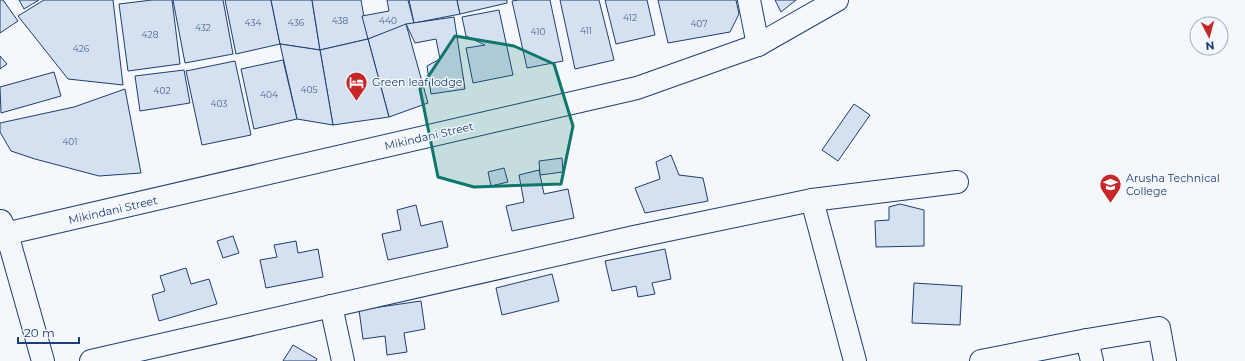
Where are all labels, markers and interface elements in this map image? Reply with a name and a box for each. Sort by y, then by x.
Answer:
house number: 412 [623,12,637,23]
house number: 438 [332,15,349,26]
house number: 440 [379,15,397,26]
north arrow [1189,16,1229,56]
house number: 434 [245,17,261,28]
house number: 436 [288,17,305,28]
house number: 407 [690,18,708,29]
house number: 432 [195,22,211,33]
house number: 411 [580,25,592,36]
house number: 410 [531,26,546,37]
house number: 428 [142,29,159,40]
text: N [1205,39,1215,53]
house number: 426 [73,43,90,54]
hotel icon: Green leaf lodge [344,69,370,102]
place label: Green leaf lodge [372,75,463,89]
house number: 405 [300,84,318,95]
house number: 402 [153,85,171,96]
house number: 404 [260,89,278,100]
house number: 403 [211,98,227,109]
street label: Mikindani Street [383,119,475,153]
house number: 401 [62,136,78,147]
school or university icon: Arusha Technical College [1097,171,1123,204]
place label: Arusha Technical College [1126,171,1220,198]
street label: Mikindani Street [67,193,159,227]
scale bar [18,319,79,345]
text: 20 m [24,325,55,340]

